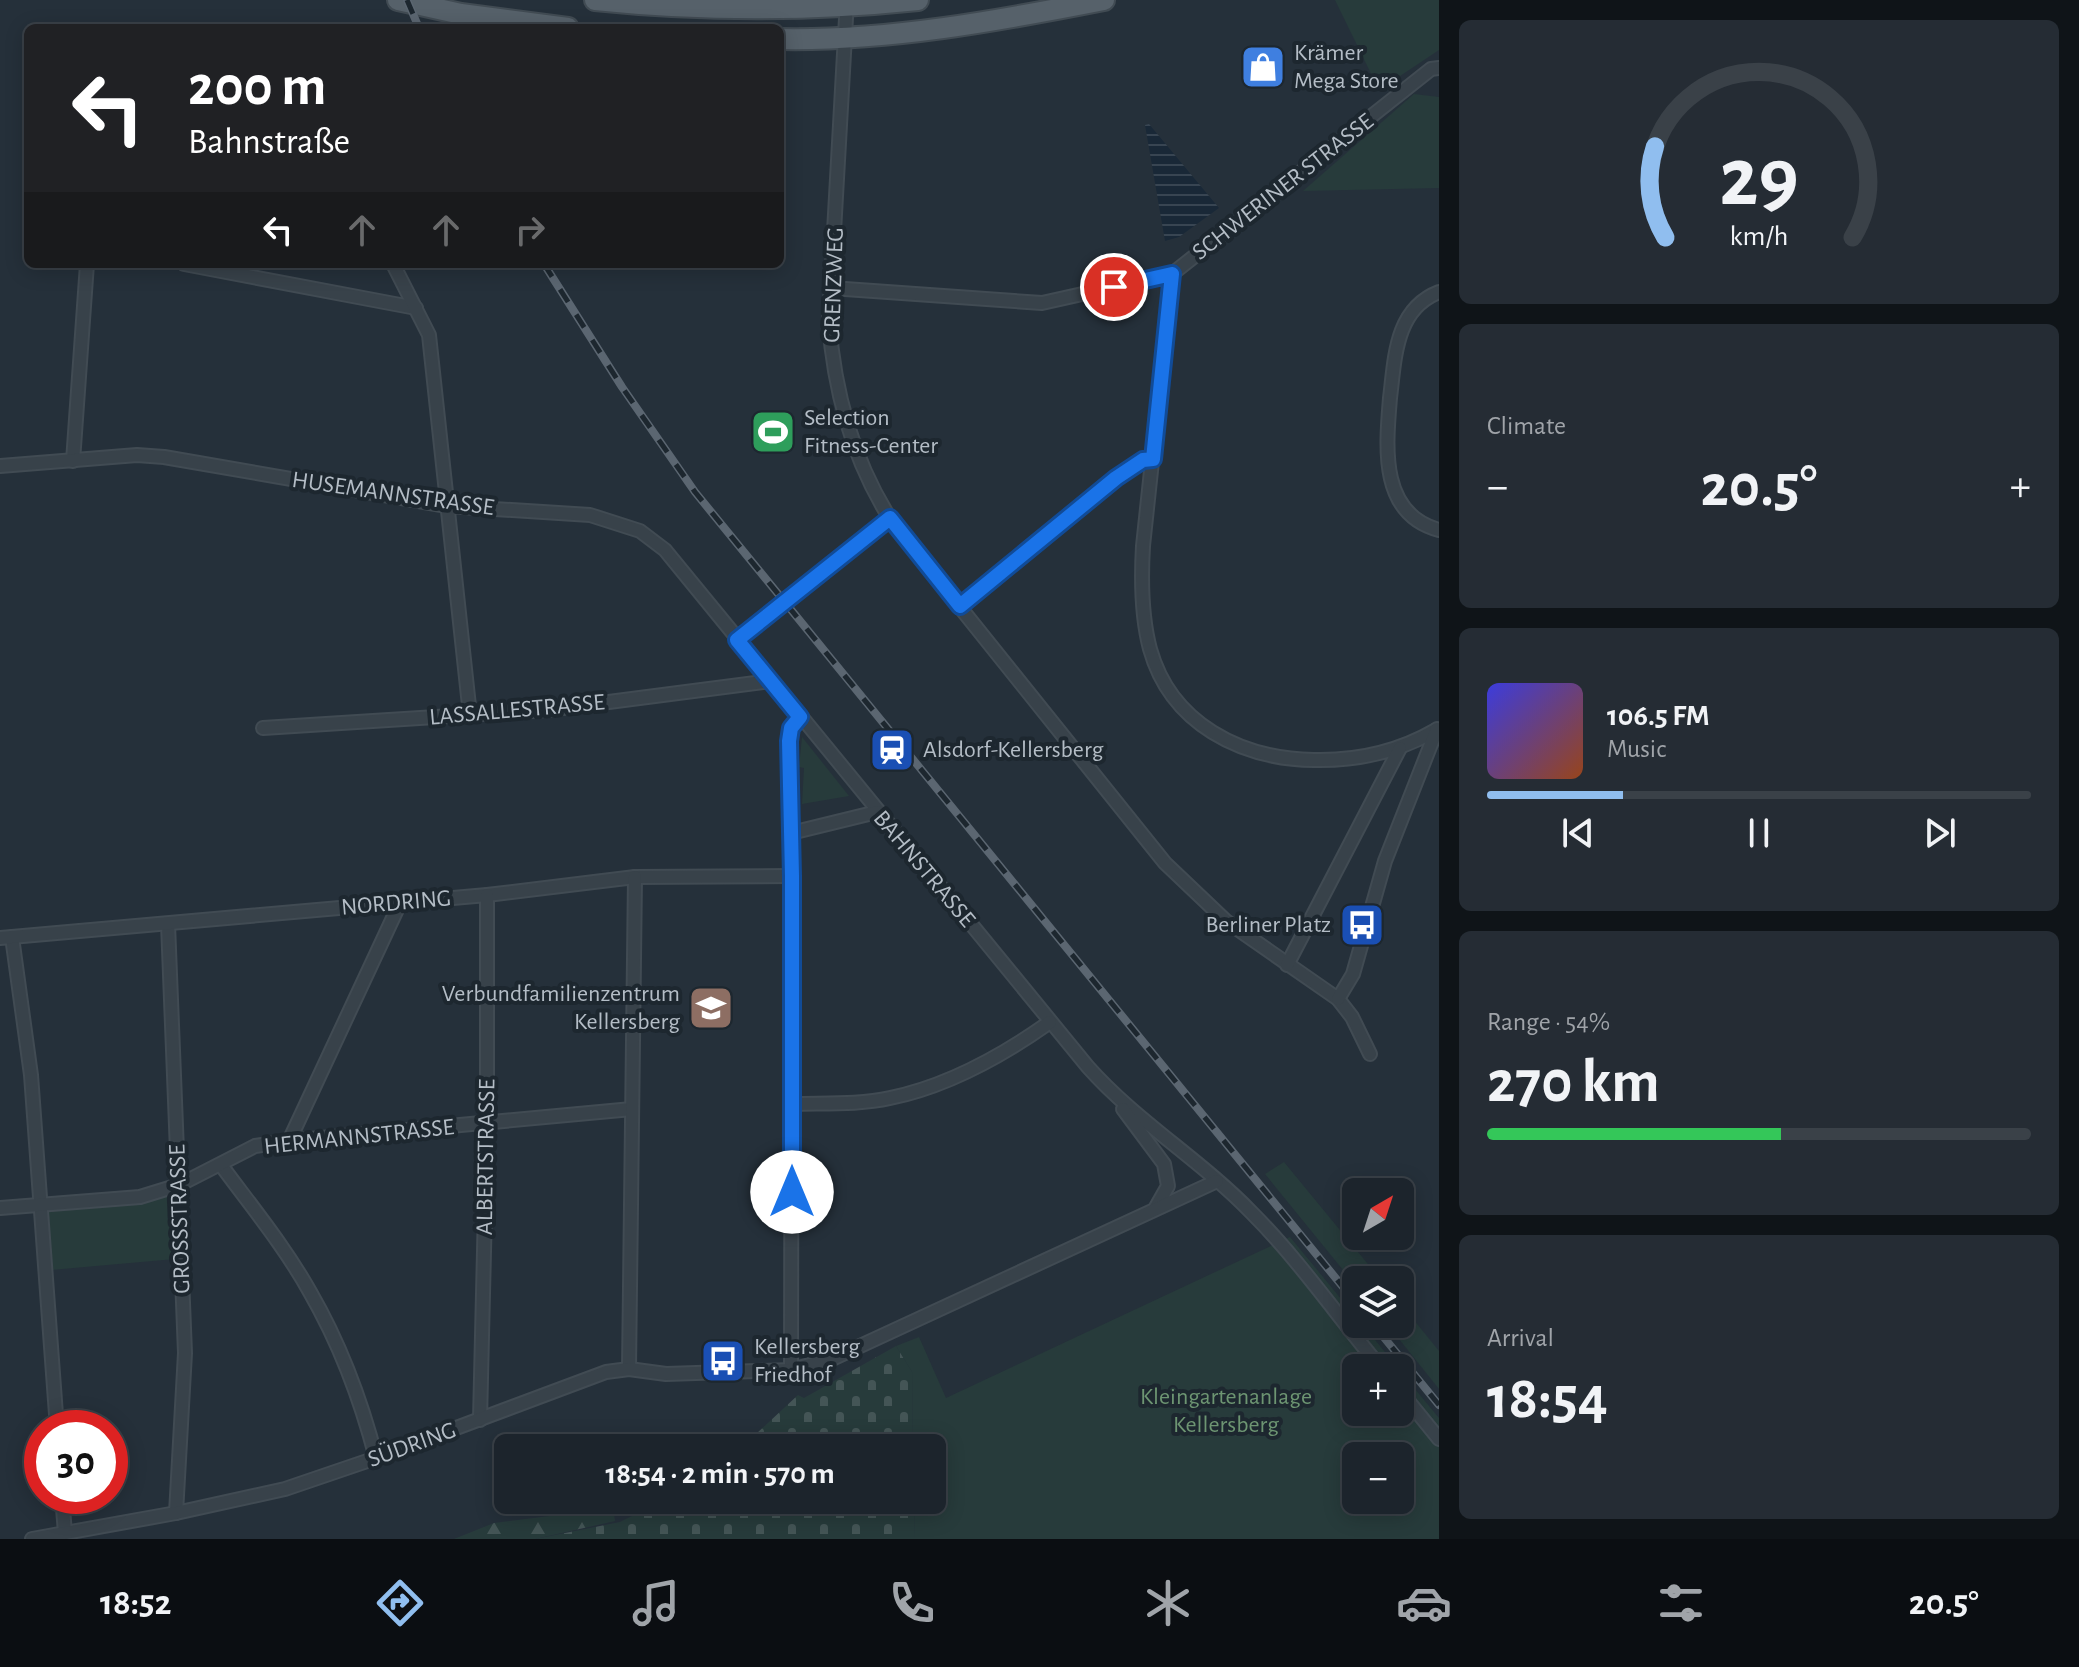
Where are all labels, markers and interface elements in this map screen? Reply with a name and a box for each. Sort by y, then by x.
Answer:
place label: Krämer Mega Store [1294,41,1399,93]
shop icon: Krämer Mega Store [1239,43,1287,91]
icon: left [56,56,160,160]
text: 200 m [188,59,326,115]
street label: SCHWERINER STRASSE [1188,109,1378,265]
text: Bahnstraße [188,124,350,160]
text: 29 [1719,136,1799,220]
icon: left [256,208,300,252]
icon: ahead [340,208,384,252]
icon: ahead [424,208,468,252]
icon: right [508,208,552,252]
text: km/h [1730,222,1788,251]
street label: GRENZWEG [820,227,848,343]
pin [1080,253,1148,321]
icon: arrive [1092,265,1136,309]
place label: Selection Fitness-Center [804,406,938,458]
sports icon: Selection Fitness-Center [749,408,797,456]
text: Climate [1487,413,1566,439]
text: 20.5° [1701,457,1817,517]
text: − [1487,465,1508,509]
text: + [2010,465,2031,509]
street label: HUSEMANNSTRASSE [290,468,496,520]
street label: LASSALLESTRASSE [428,690,606,730]
text: 106.5 FM [1607,701,1710,731]
station icon: Alsdorf-Kellersberg [868,726,916,774]
text: Music [1607,736,1666,762]
place label: Alsdorf-Kellersberg [923,738,1104,762]
street label: BAHNSTRASSE [869,806,980,932]
icon: previous [1556,811,1600,855]
icon: pause [1737,811,1781,855]
icon: next [1918,811,1962,855]
street label: NORDRING [340,886,452,920]
bus stop icon: Berliner Platz [1338,901,1386,949]
place label: Berliner Platz [1206,913,1331,937]
place label: Verbundfamilienzentrum Kellersberg [442,982,680,1034]
school or university icon: Verbundfamilienzentrum Kellersberg [687,984,735,1032]
text: Range · 54% [1487,1009,1610,1035]
text: 270 km [1487,1053,1660,1113]
street label: ALBERTSTRASSE [473,1078,499,1235]
street label: HERMANNSTRASSE [263,1115,456,1159]
street label: GROSSSTRASSE [165,1143,195,1294]
position arrow [750,1150,834,1234]
north arrow [1342,1178,1414,1250]
map controls [1342,1178,1414,1514]
button: layers [1342,1266,1414,1338]
text: Arrival [1487,1325,1554,1351]
place label: Kellersberg Friedhof [754,1335,860,1387]
bus stop icon: Kellersberg Friedhof [699,1337,747,1385]
button: + [1342,1354,1414,1426]
text: 18:54 [1487,1369,1608,1429]
park label: Kleingartenanlage Kellersberg [1140,1385,1312,1437]
speed limit sign: 30 [24,1410,128,1514]
street label: SÜDRING [364,1417,459,1472]
button: − [1342,1442,1414,1514]
text: 18:54 · 2 min · 570 m [605,1459,835,1489]
icon: directions [372,1575,428,1631]
icon: music [628,1575,684,1631]
icon: phone [884,1575,940,1631]
icon: climate [1140,1575,1196,1631]
icon: car [1396,1575,1452,1631]
icon: filters [1653,1575,1709,1631]
text: 18:52 [100,1585,172,1621]
text: 20.5° [1909,1585,1979,1621]

